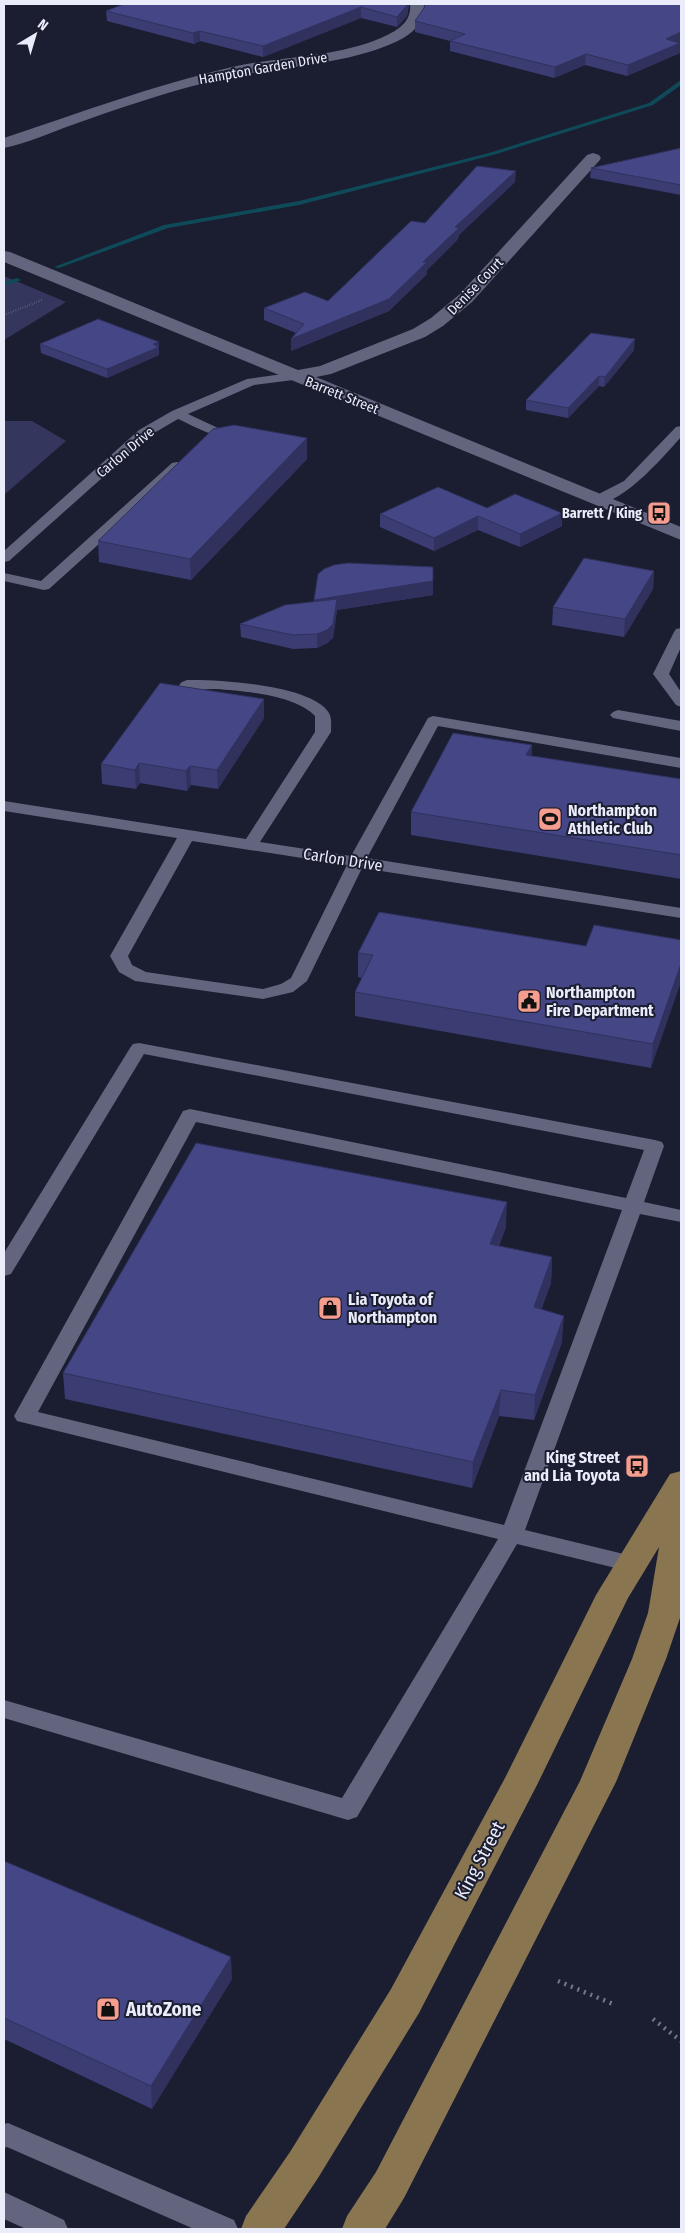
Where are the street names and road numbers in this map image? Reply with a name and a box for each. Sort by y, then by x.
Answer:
street label: Hampton Garden Drive [198,49,329,88]
street label: Denise Court [444,254,507,319]
street label: Barrett Street [303,373,381,418]
street label: Carlon Drive [93,423,158,481]
street label: Carlon Drive [302,844,384,875]
street label: King Street [449,1817,510,1903]

